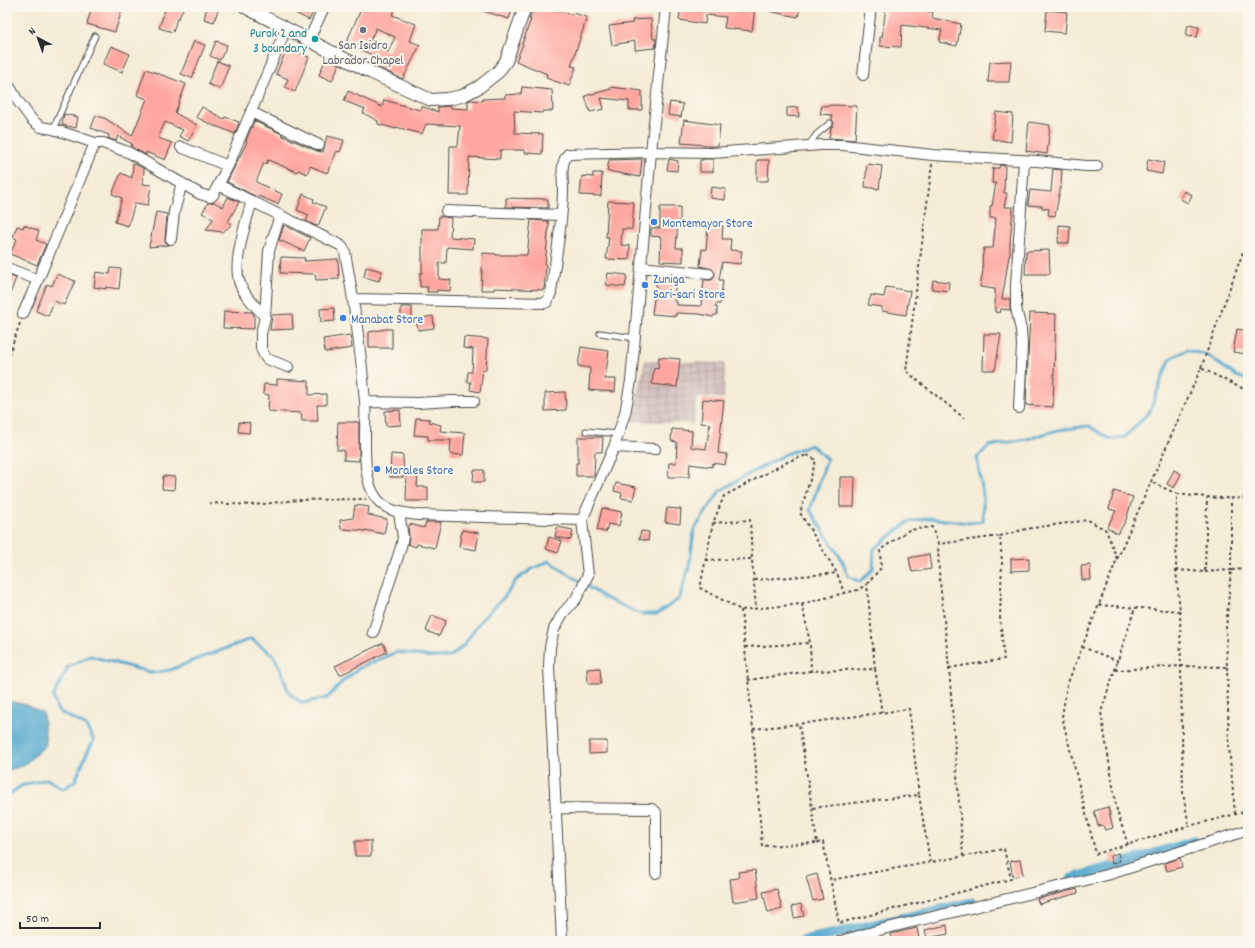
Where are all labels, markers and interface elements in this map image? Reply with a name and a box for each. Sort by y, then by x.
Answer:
north arrow [18,18,58,58]
text: N [25,24,40,40]
place label: Purok 2 and 3 boundary [250,25,308,59]
marker: San Isidro Labrador Chapel [358,25,368,35]
marker: Purok 2 and 3 boundary [310,34,320,44]
place label: San Isidro Labrador Chapel [323,37,403,71]
place label: Montemayor Store [662,215,753,234]
marker: Montemayor Store [649,217,659,227]
place label: Zuniga Sari-sari Store [653,271,725,305]
marker: Zuniga Sari-sari Store [640,280,650,290]
place label: Manabat Store [351,311,423,330]
marker: Manabat Store [338,313,348,323]
place label: Morales Store [385,462,454,481]
marker: Morales Store [372,464,382,474]
scale bar [20,904,100,930]
text: 50 m [26,911,49,928]

